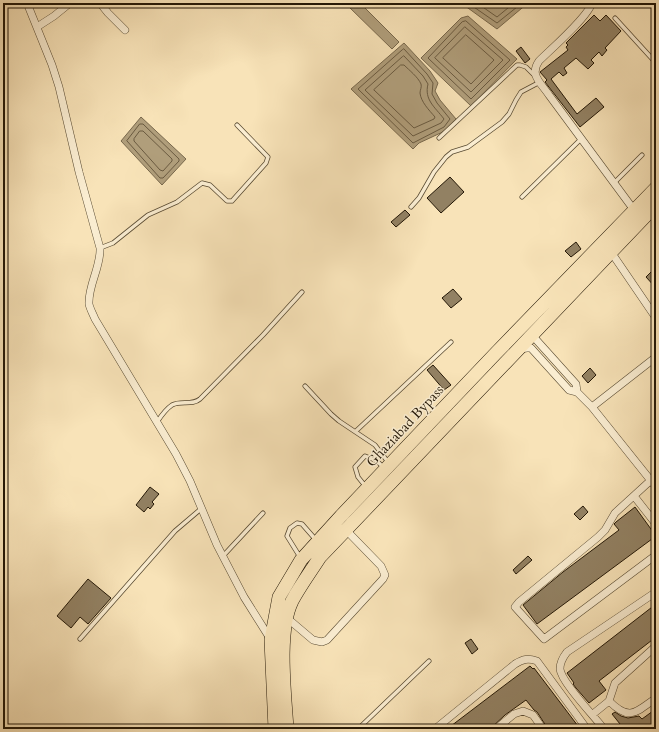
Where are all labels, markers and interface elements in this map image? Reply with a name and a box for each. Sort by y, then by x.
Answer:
street label: Ghaziabad Bypass [362,381,448,471]

